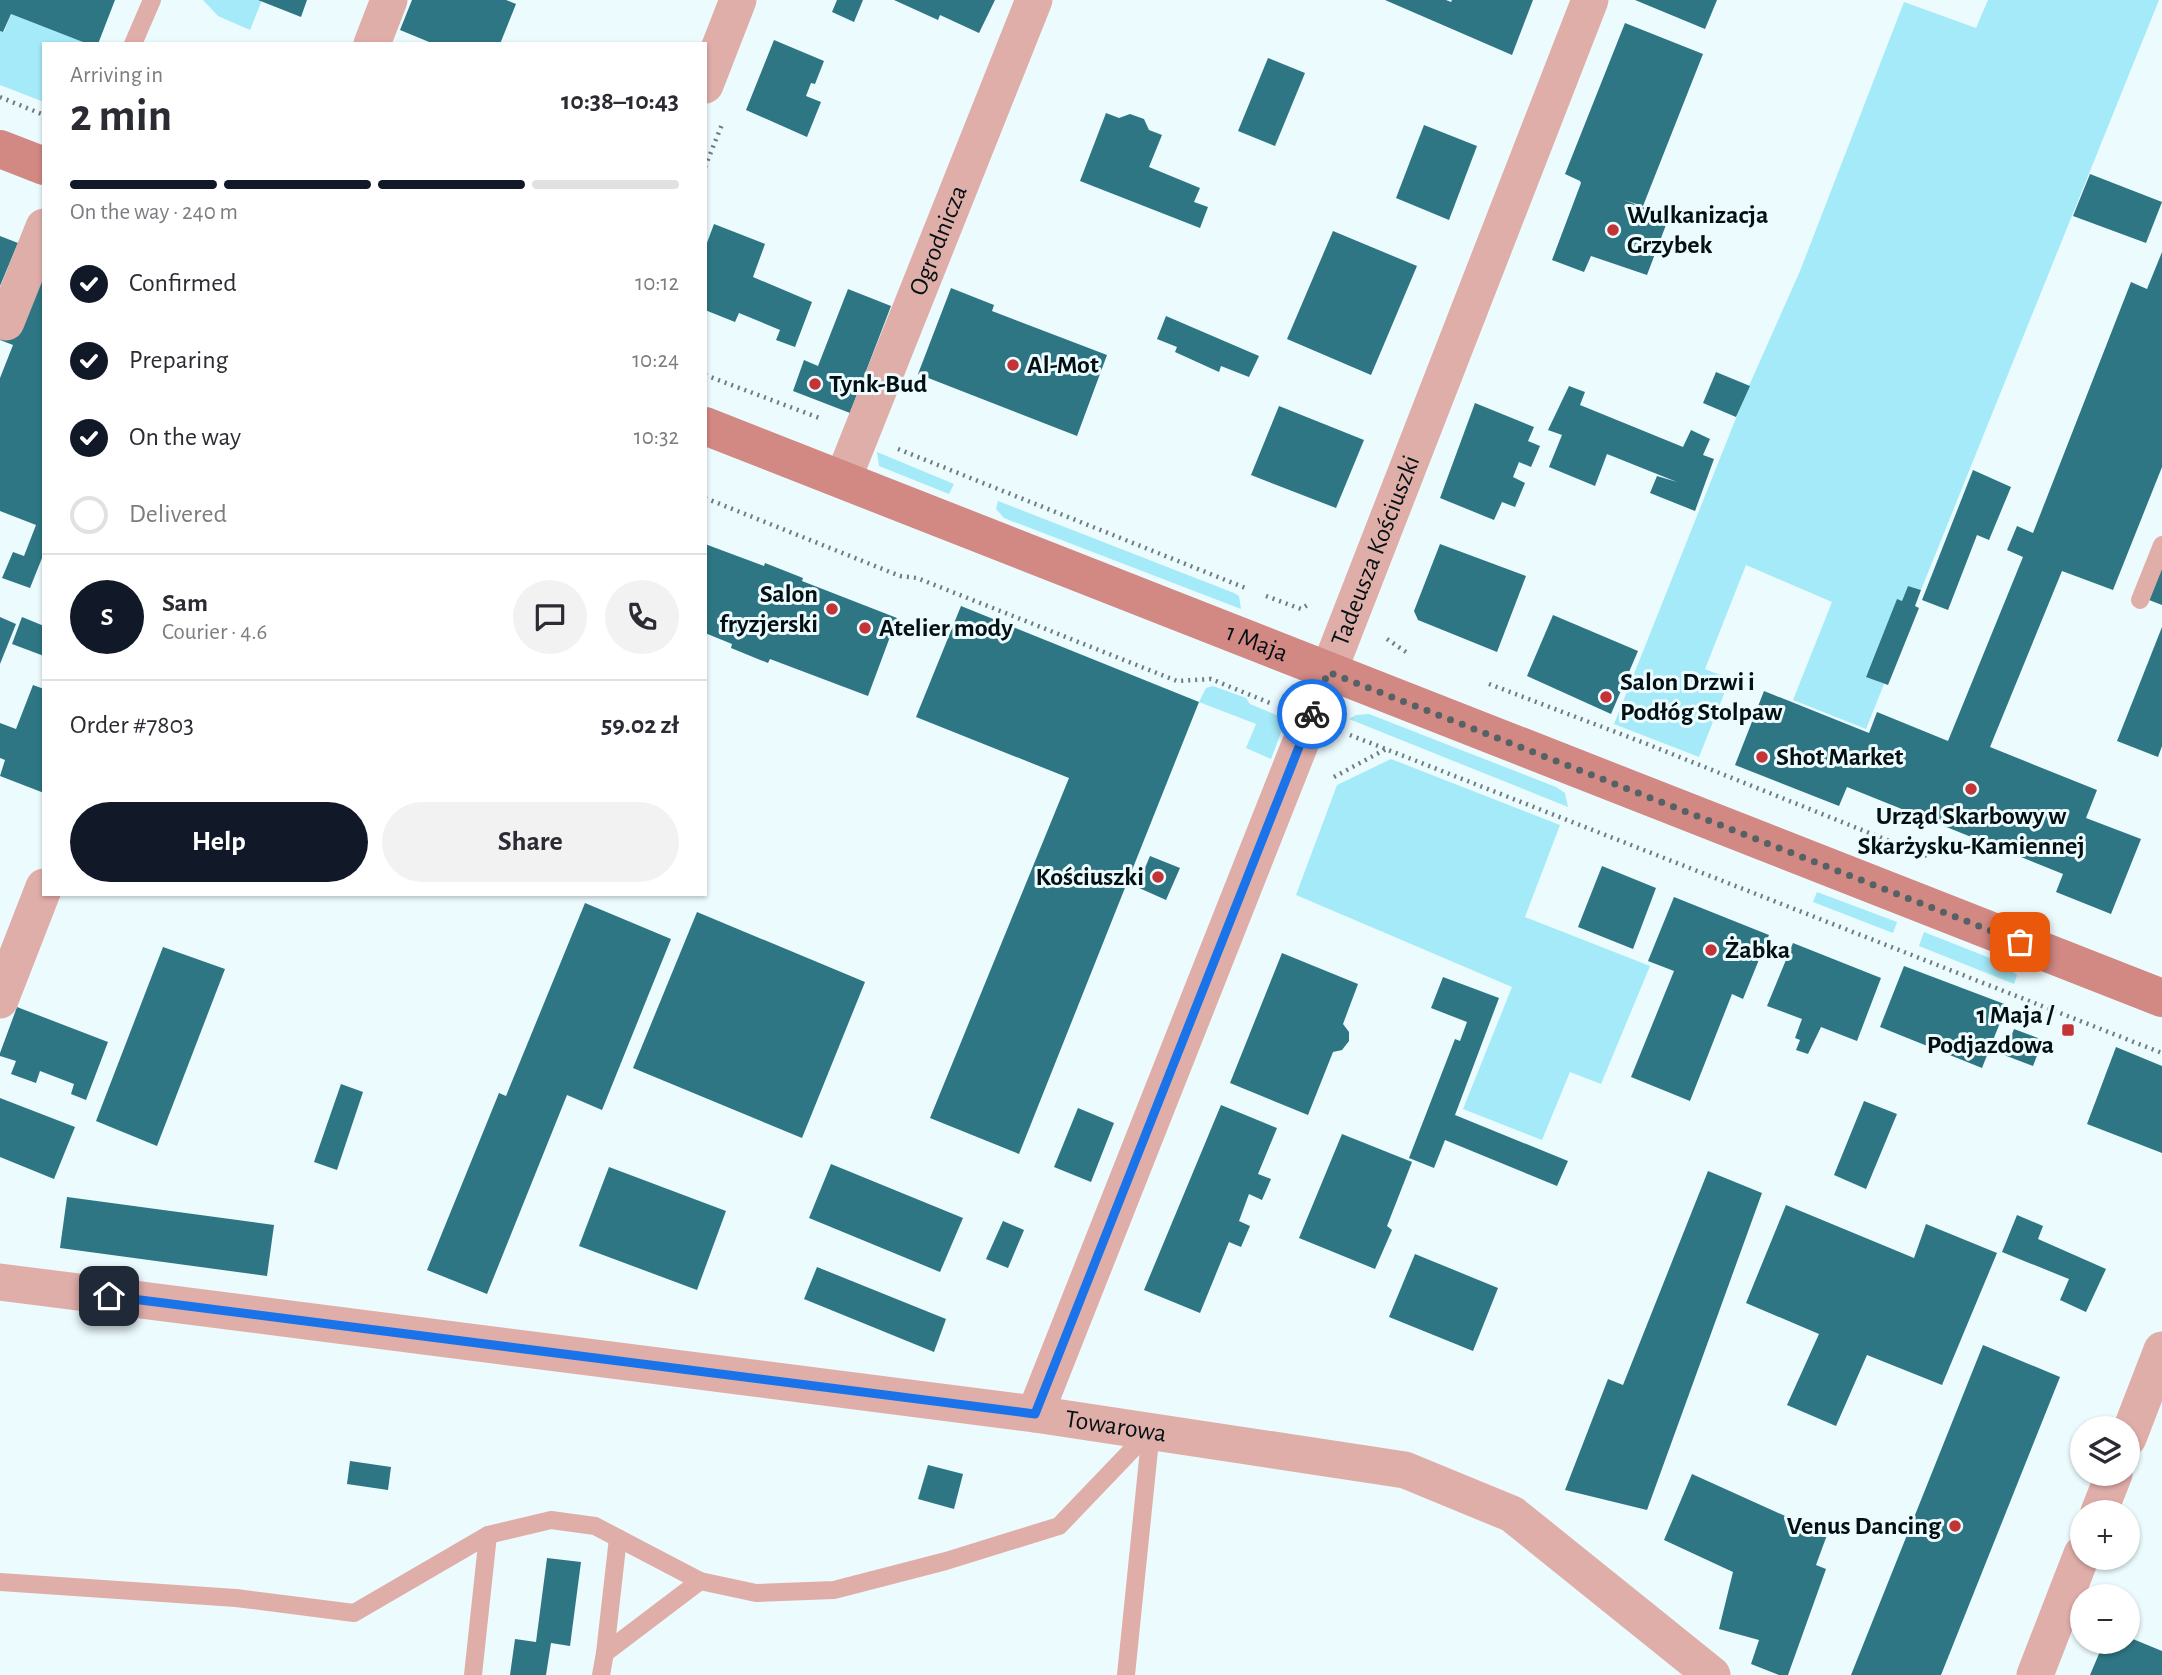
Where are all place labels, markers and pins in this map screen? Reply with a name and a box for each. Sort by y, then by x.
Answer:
place label: Wulkanizacja Grzybek [1627,202,1769,258]
marker: Wulkanizacja Grzybek [1605,222,1621,238]
place label: Al-Mot [1027,352,1099,378]
marker: Al-Mot [1005,357,1021,373]
place label: Tynk-Bud [829,371,928,397]
marker: Tynk-Bud [807,376,823,392]
place label: Salon fryzjerski [719,581,818,637]
marker: Salon fryzjerski [824,601,840,617]
place label: Atelier mody [879,615,1013,641]
marker: Atelier mody [857,620,873,636]
place label: Salon Drzwi i Podłóg Stolpaw [1620,669,1783,725]
marker: Salon Drzwi i Podłóg Stolpaw [1598,689,1614,705]
place label: Shot Market [1776,744,1904,770]
marker: Shot Market [1754,749,1770,765]
marker: Urząd Skarbowy w Skarżysku-Kamiennej [1963,781,1979,797]
place label: Urząd Skarbowy w Skarżysku-Kamiennej [1857,803,2085,859]
place label: Kościuszki [1036,864,1144,890]
marker: Kościuszki [1150,869,1166,885]
pin [1990,912,2050,972]
place label: Żabka [1725,936,1790,963]
marker: Żabka [1703,942,1719,958]
place label: 1 Maja / Podjazdowa [1927,1002,2055,1058]
marker: 1 Maja / Podjazdowa [2060,1022,2076,1038]
pin [79,1266,139,1326]
place label: Venus Dancing [1787,1513,1942,1539]
marker: Venus Dancing [1947,1518,1963,1534]

